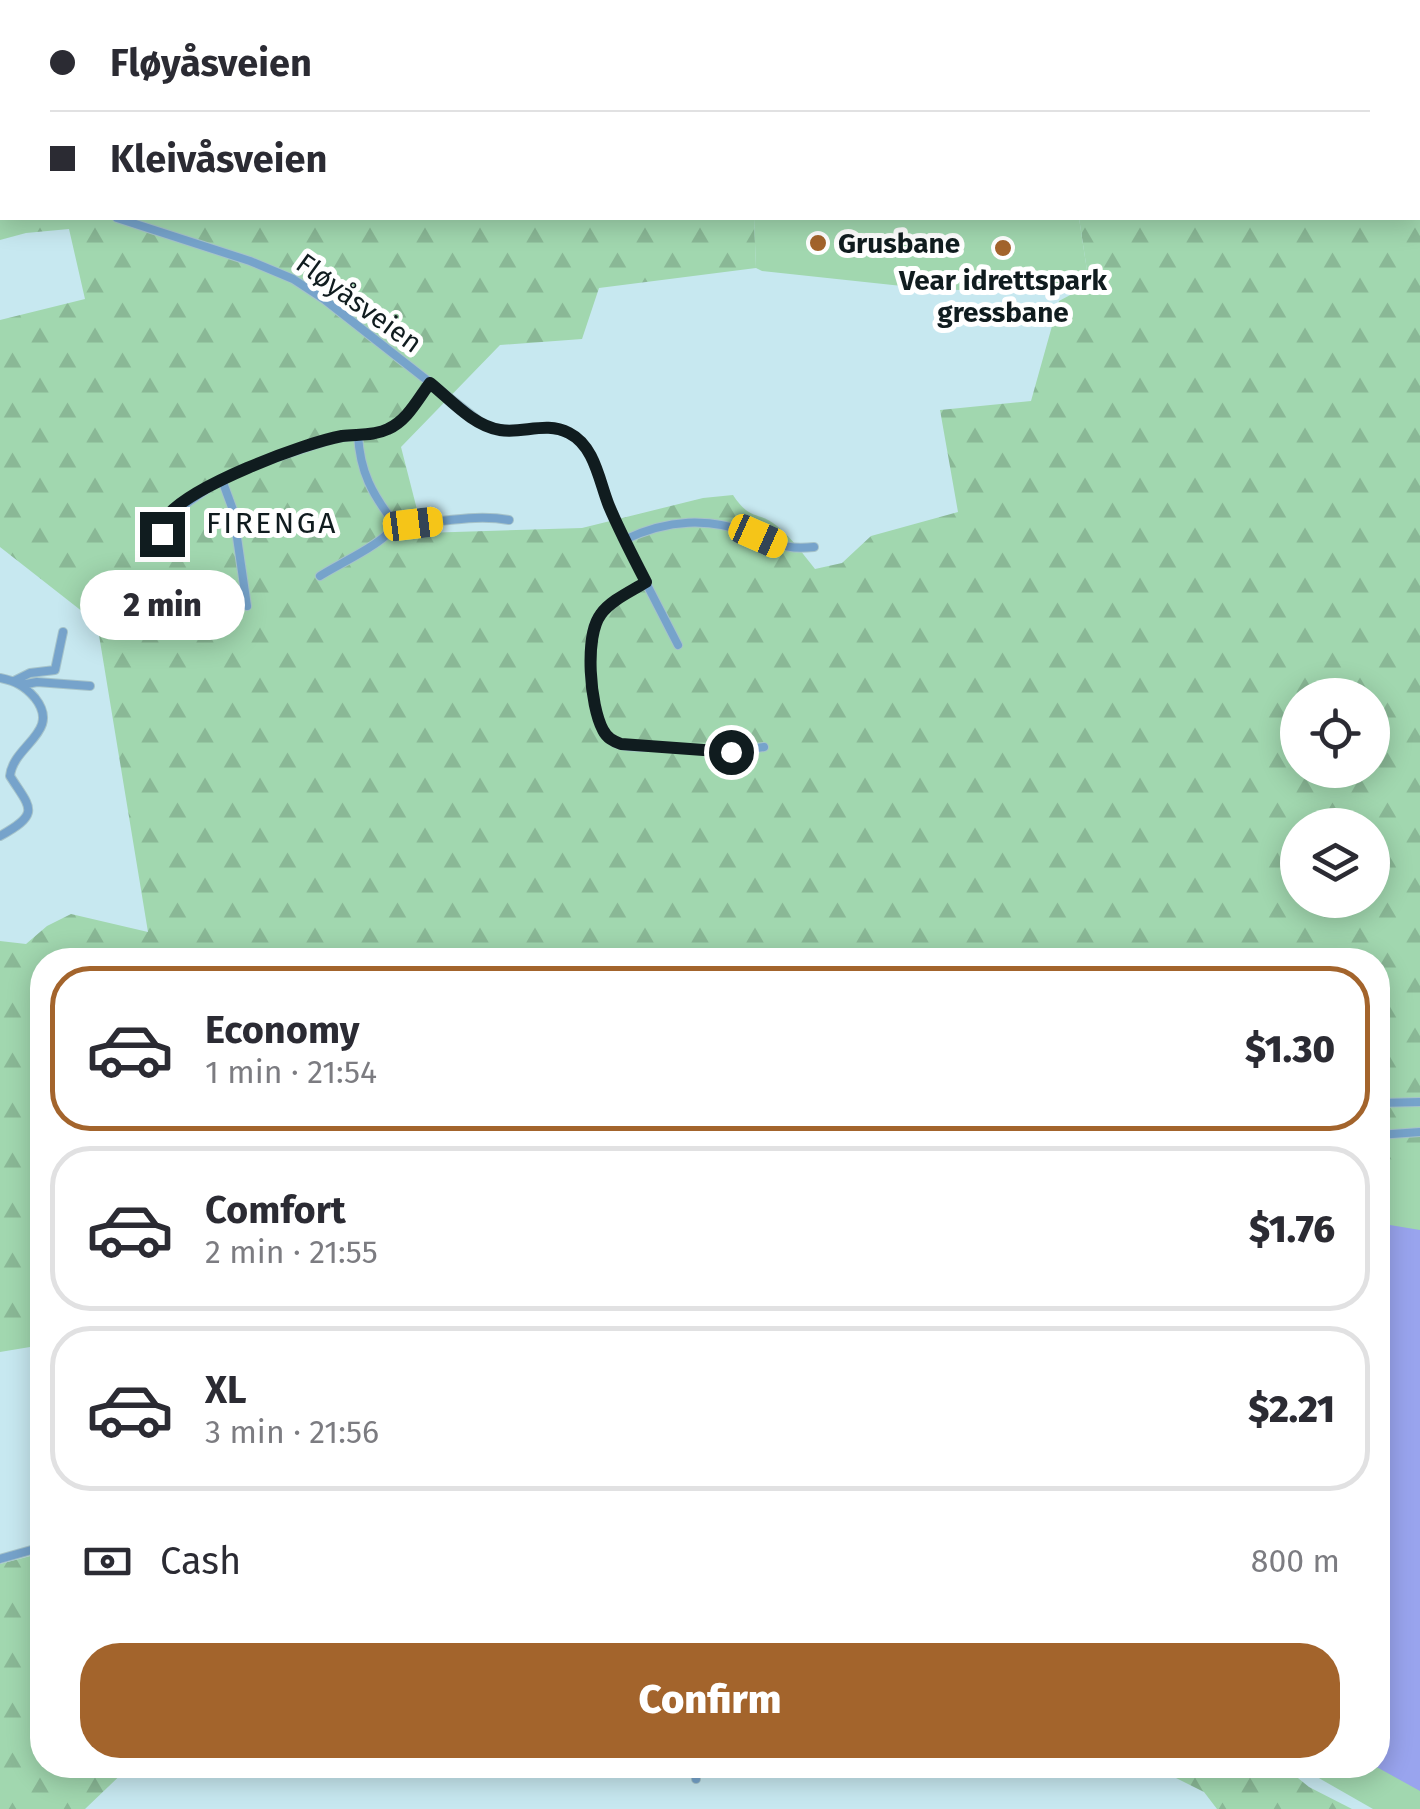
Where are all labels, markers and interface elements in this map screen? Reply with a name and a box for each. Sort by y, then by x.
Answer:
text: Fløyåsveien [110,40,312,86]
text: Kleivåsveien [110,136,327,182]
place label: Grusbane [838,227,960,260]
marker: Grusbane [807,232,829,254]
marker: Vear idrettspark gressbane [992,237,1014,259]
street label: Fløyåsveien [290,246,428,360]
place label: Vear idrettspark gressbane [898,264,1107,329]
district label: FIRENGA [206,505,338,541]
car [381,505,445,543]
car [724,510,792,562]
route end [140,512,185,557]
callout: 2 min [80,569,244,639]
text: 2 min [123,586,202,624]
map controls [1280,678,1390,918]
button: locate [1280,678,1390,788]
route start [709,730,754,775]
button: layers [1280,808,1390,918]
icon: car [85,1004,175,1094]
text: Economy [205,1007,360,1053]
text: $1.30 [1245,1026,1335,1072]
text: 1 min · 21:54 [205,1053,377,1091]
icon: car [85,1184,175,1274]
text: Comfort [205,1187,346,1233]
text: $1.76 [1249,1206,1335,1252]
text: 2 min · 21:55 [205,1233,378,1271]
icon: car [85,1364,175,1454]
text: XL [205,1367,247,1413]
text: $2.21 [1248,1386,1335,1432]
text: 3 min · 21:56 [205,1413,379,1451]
icon: cash [80,1534,135,1589]
text: Cash [160,1538,241,1584]
text: 800 m [1251,1542,1340,1580]
button: Confirm [80,1643,1340,1758]

